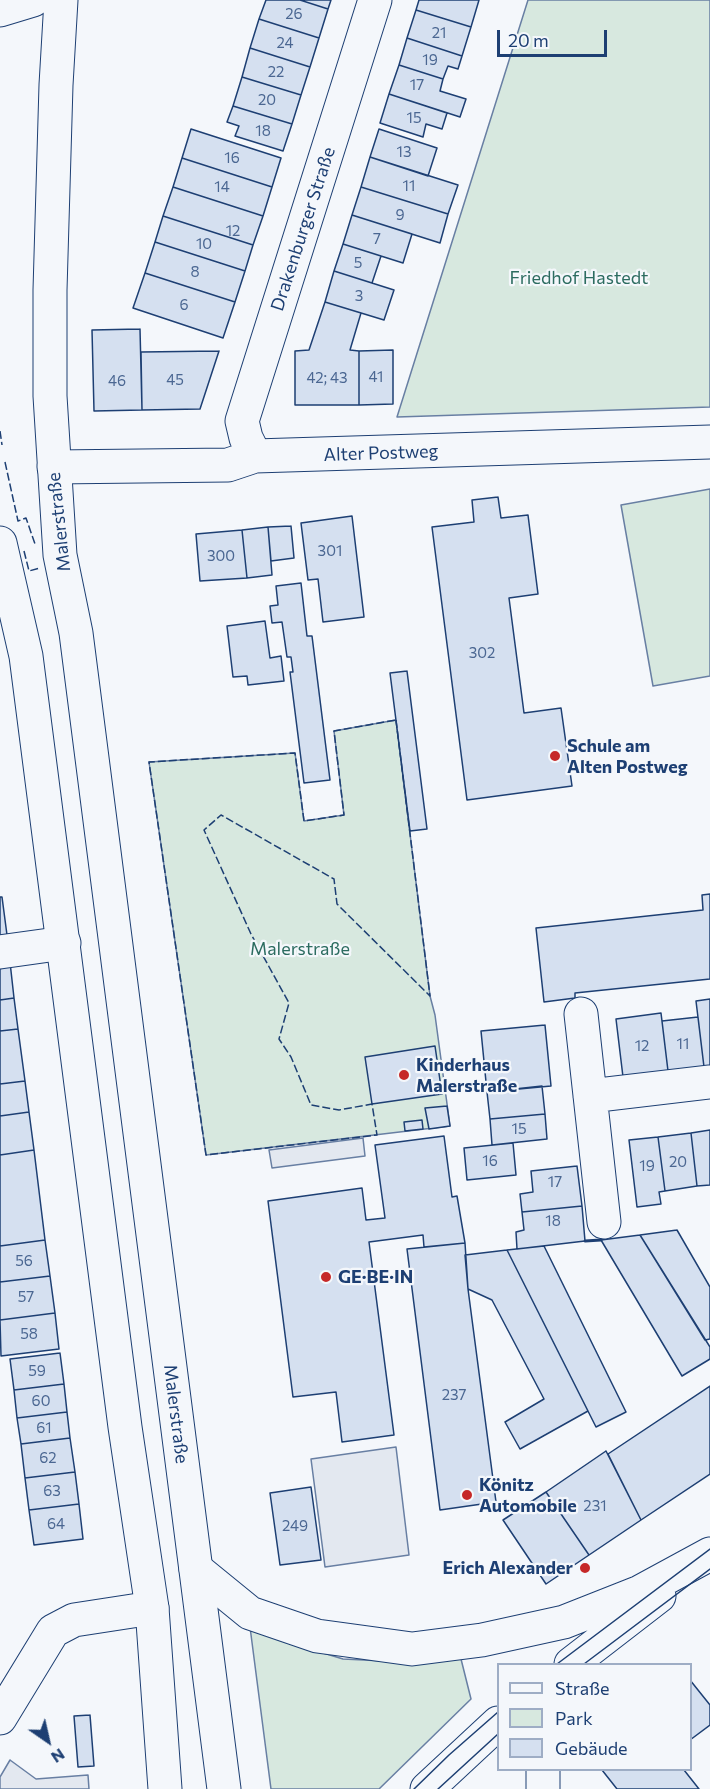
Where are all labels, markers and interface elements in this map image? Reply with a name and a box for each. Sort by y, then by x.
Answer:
house number: 26 [285,5,303,23]
scale bar [500,18,610,56]
house number: 21 [432,24,446,42]
text: 20 m [508,29,549,51]
house number: 24 [276,34,294,52]
house number: 19 [422,51,438,69]
house number: 22 [268,63,284,81]
house number: 17 [410,76,424,94]
house number: 20 [258,91,276,109]
house number: 15 [406,109,422,127]
house number: 18 [255,122,271,140]
house number: 13 [397,143,411,161]
street label: Drakenburger Straße [266,144,340,314]
house number: 16 [224,149,240,167]
house number: 11 [403,177,415,195]
house number: 14 [214,178,230,196]
house number: 9 [395,206,405,224]
house number: 12 [226,222,240,240]
house number: 7 [373,230,381,248]
house number: 10 [196,235,212,253]
house number: 5 [354,254,362,272]
house number: 8 [190,263,200,281]
park label: Friedhof Hastedt [510,267,648,289]
house number: 3 [355,287,363,305]
house number: 6 [179,296,189,314]
house number: 41 [369,368,383,386]
house number: 42; 43 [306,369,348,387]
house number: 45 [166,371,184,389]
house number: 46 [108,372,126,390]
street label: Alter Postweg [323,440,439,466]
street label: Malerstraße [43,471,75,573]
house number: 301 [318,542,342,560]
house number: 300 [207,547,235,565]
house number: 302 [469,644,495,662]
place label: Schule am Alten Postweg [567,735,688,777]
marker: Schule am Alten Postweg [548,749,562,763]
park label: Malerstraße [250,938,350,960]
house number: 11 [677,1035,689,1053]
house number: 12 [635,1037,649,1055]
place label: Kinderhaus Malerstraße [416,1054,517,1096]
marker: Kinderhaus Malerstraße [397,1068,411,1082]
house number: 15 [511,1120,527,1138]
house number: 16 [482,1152,498,1170]
house number: 20 [669,1153,687,1171]
house number: 19 [639,1157,655,1175]
house number: 17 [548,1173,562,1191]
house number: 18 [545,1212,561,1230]
house number: 56 [15,1252,33,1270]
place label: GE·BE·IN [338,1266,413,1288]
marker: GE·BE·IN [319,1270,333,1284]
house number: 57 [18,1288,34,1306]
house number: 58 [20,1325,38,1343]
house number: 59 [28,1362,46,1380]
street label: Malerstraße [159,1363,193,1465]
house number: 237 [442,1386,466,1404]
house number: 60 [32,1392,50,1410]
house number: 61 [36,1419,52,1437]
house number: 62 [39,1449,57,1467]
place label: Könitz Automobile [479,1474,577,1516]
house number: 63 [43,1482,61,1500]
marker: Könitz Automobile [460,1488,474,1502]
house number: 231 [583,1497,607,1515]
house number: 64 [47,1515,65,1533]
house number: 249 [282,1517,308,1535]
place label: Erich Alexander [442,1557,573,1579]
marker: Erich Alexander [578,1561,592,1575]
legend [497,1663,692,1771]
text: Straße [555,1677,610,1699]
text: Park [555,1707,593,1729]
north arrow [18,1711,78,1771]
text: Gebäude [555,1737,628,1759]
text: N [48,1745,69,1768]

